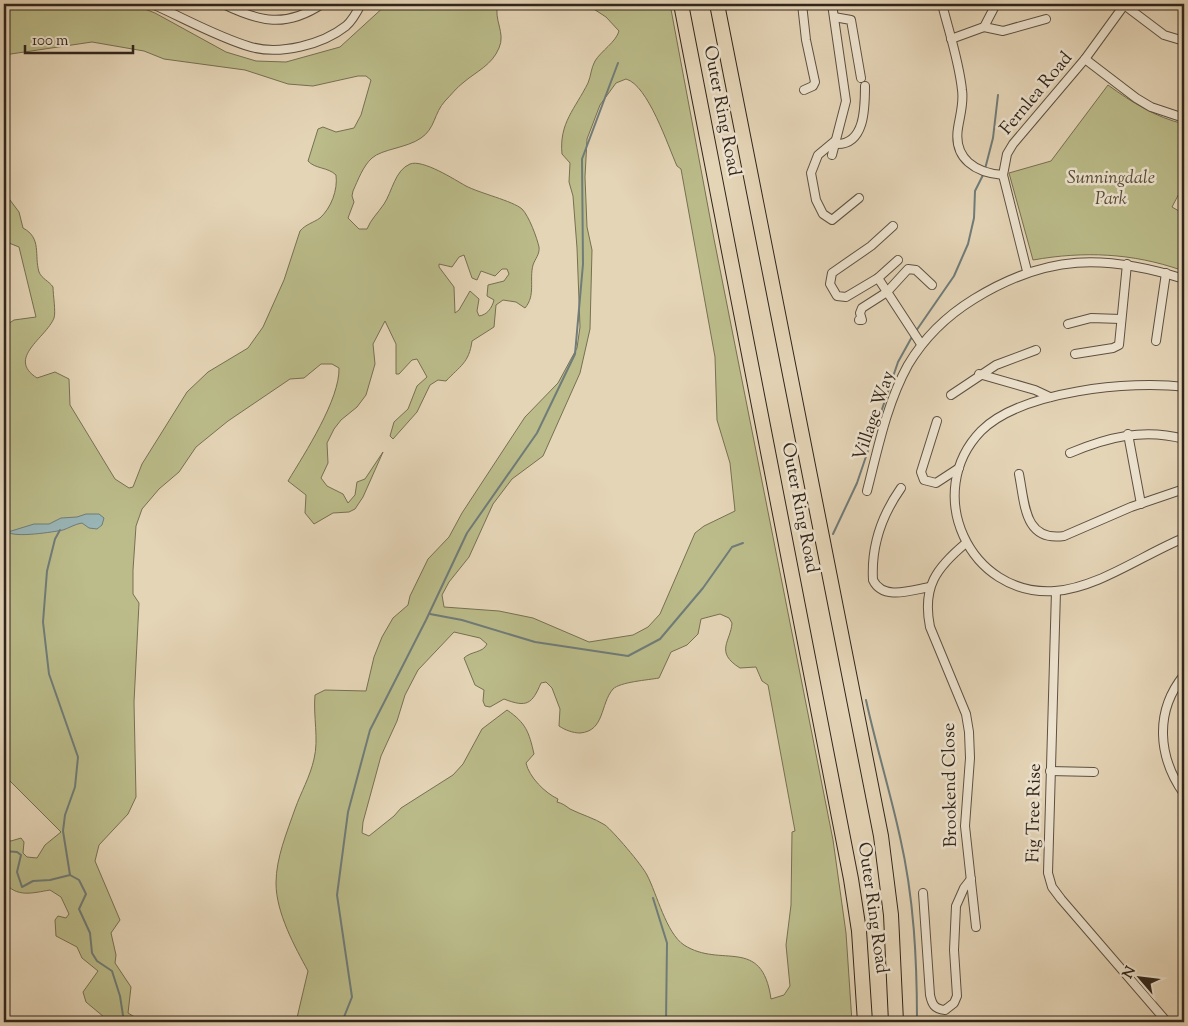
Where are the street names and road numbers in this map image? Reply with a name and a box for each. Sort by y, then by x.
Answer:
street label: Outer Ring Road [696,44,746,178]
street label: Fernlea Road [994,47,1080,141]
street label: Village Way [847,368,903,464]
street label: Outer Ring Road [774,441,824,575]
street label: Brookend Close [937,722,965,848]
street label: Fig Tree Rise [1021,763,1049,863]
street label: Outer Ring Road [850,841,894,975]

